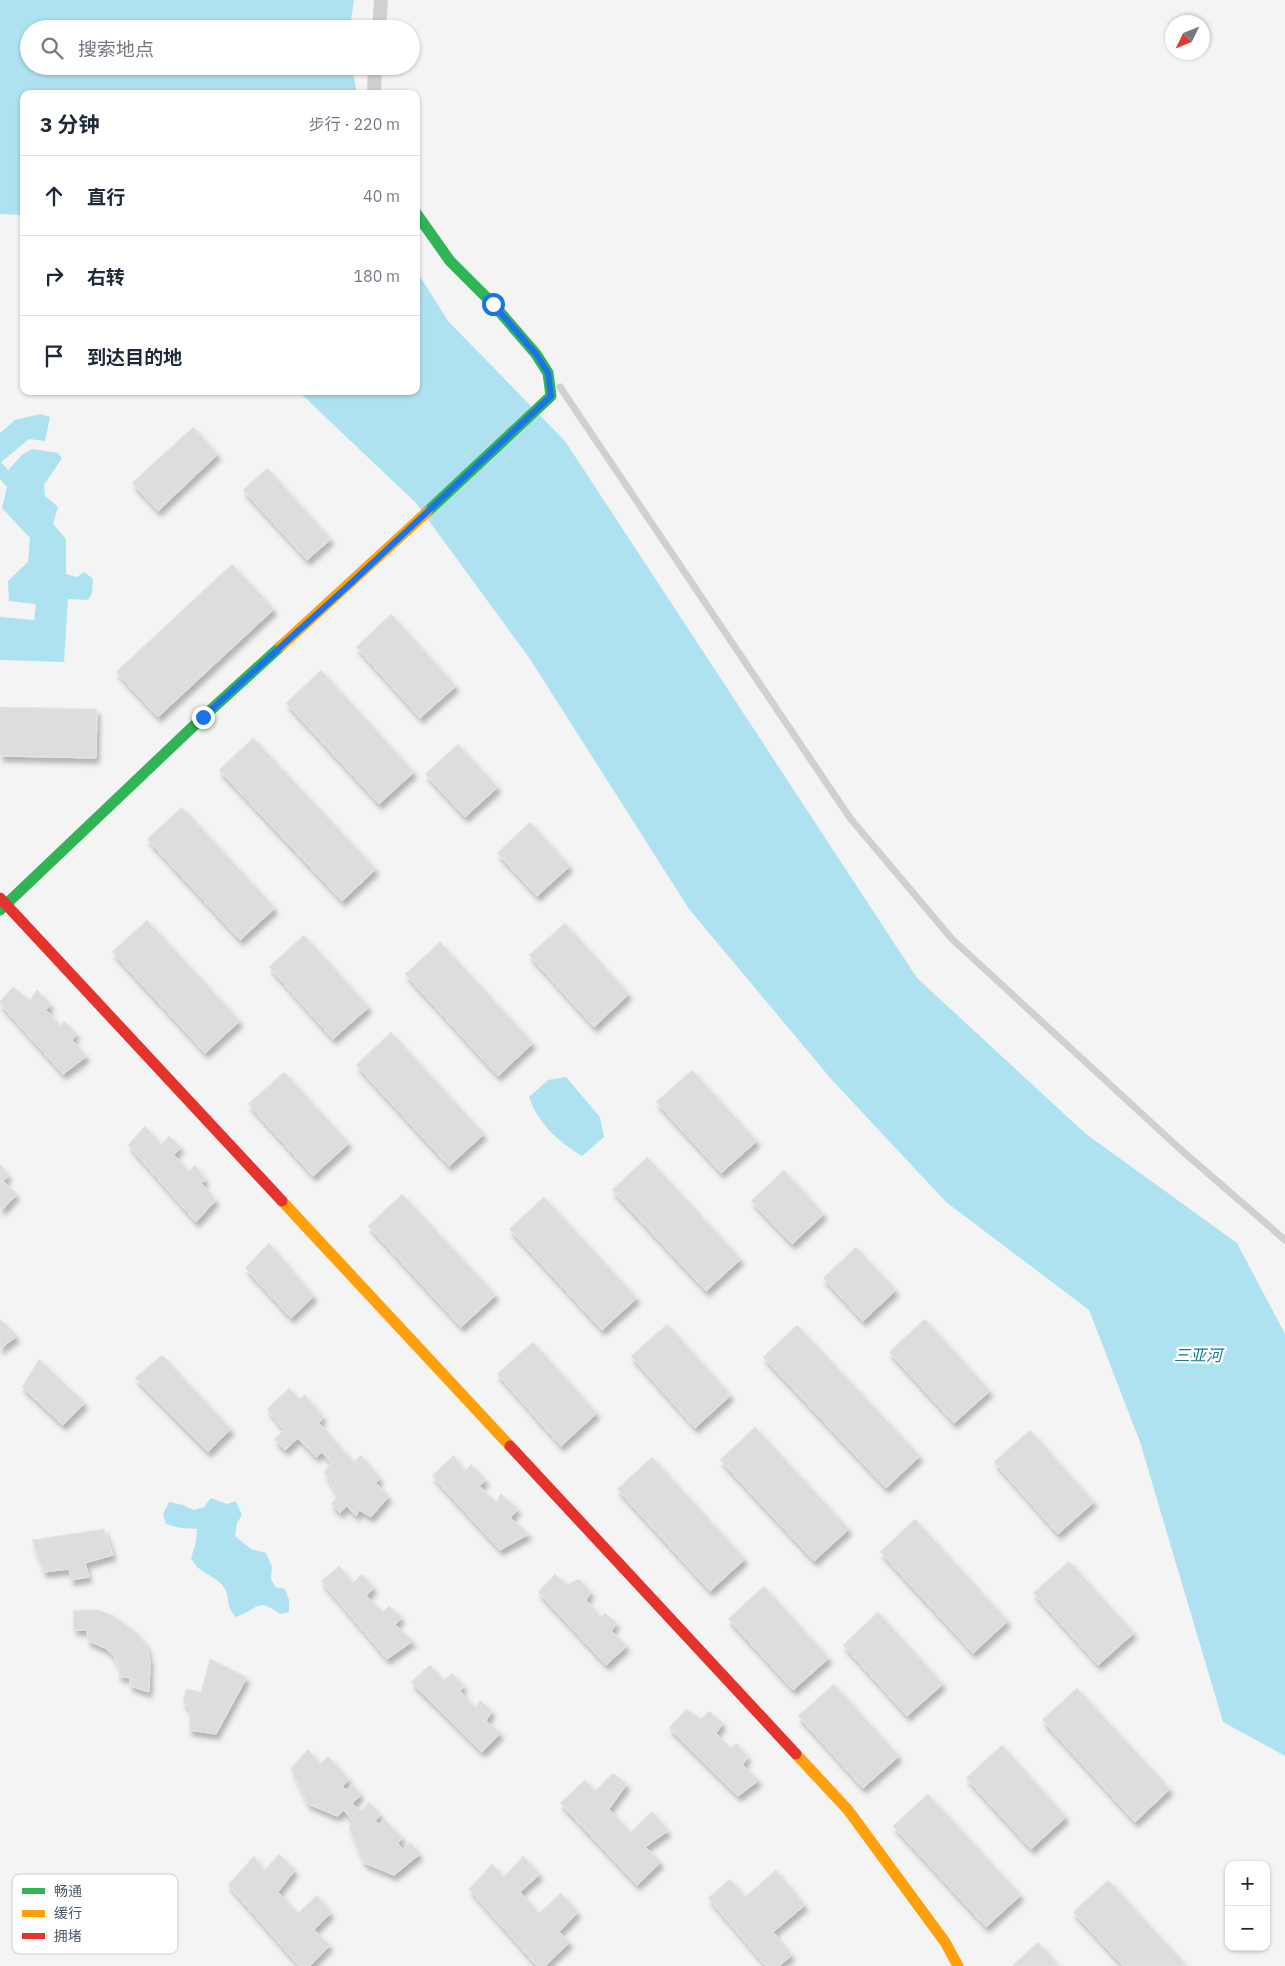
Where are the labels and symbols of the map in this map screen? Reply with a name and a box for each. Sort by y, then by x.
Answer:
north arrow [1165,15,1210,60]
route start [482,293,505,316]
route end [192,706,215,729]
water label: 三亚河 [1174,1345,1225,1365]
legend [12,1874,178,1954]
text: 畅通 [54,1882,82,1900]
text: 缓行 [54,1904,82,1922]
text: 拥堵 [54,1927,82,1945]

